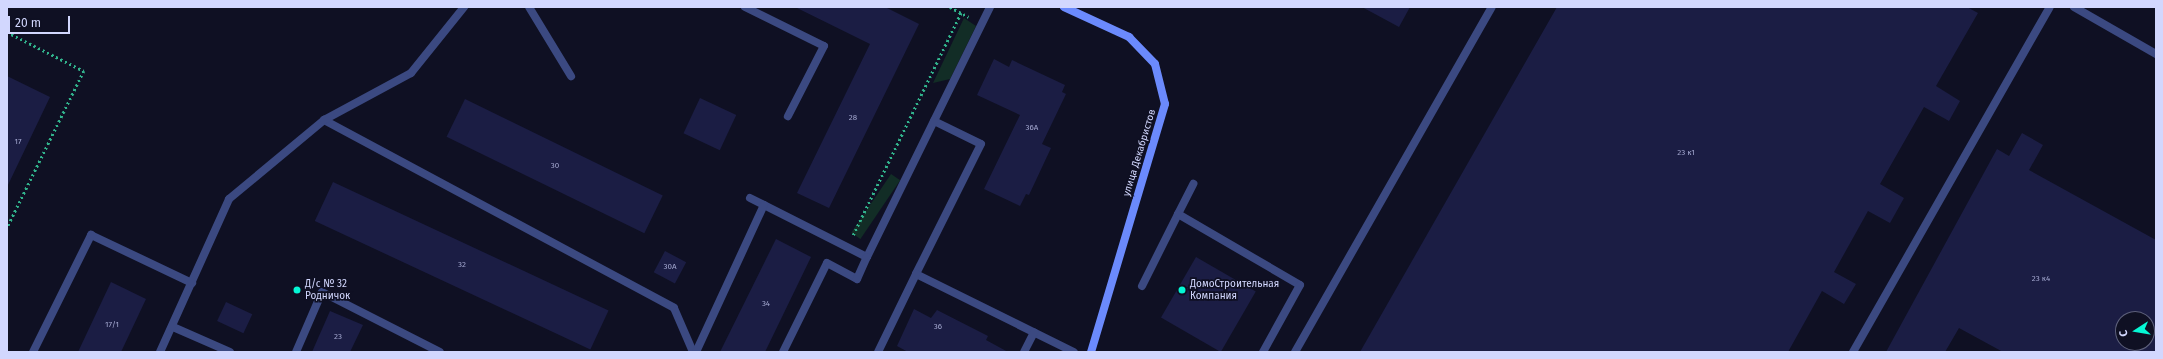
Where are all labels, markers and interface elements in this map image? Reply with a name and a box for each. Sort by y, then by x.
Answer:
scale bar [10,8,72,34]
text: 20 m [15,16,41,30]
street label: улица Декабристов [1121,108,1159,198]
house number: 28 [849,113,857,123]
house number: 36А [1026,123,1038,133]
house number: 17 [14,137,22,147]
house number: 23 к1 [1677,148,1695,158]
house number: 30 [551,161,559,171]
house number: 32 [458,260,466,270]
house number: 30А [663,262,677,272]
house number: 23 к4 [2032,274,2050,284]
place label: Д/с № 32 Родничок [305,278,350,302]
place label: ДомоСтроительная Компания [1190,278,1279,302]
marker: Д/с № 32 Родничок [292,285,302,295]
marker: ДомоСтроительная Компания [1177,285,1187,295]
house number: 34 [762,299,770,309]
north arrow [2115,311,2155,351]
house number: 17/1 [105,320,119,330]
house number: 36 [934,322,942,332]
text: С [2117,329,2131,338]
house number: 23 [334,332,342,342]

